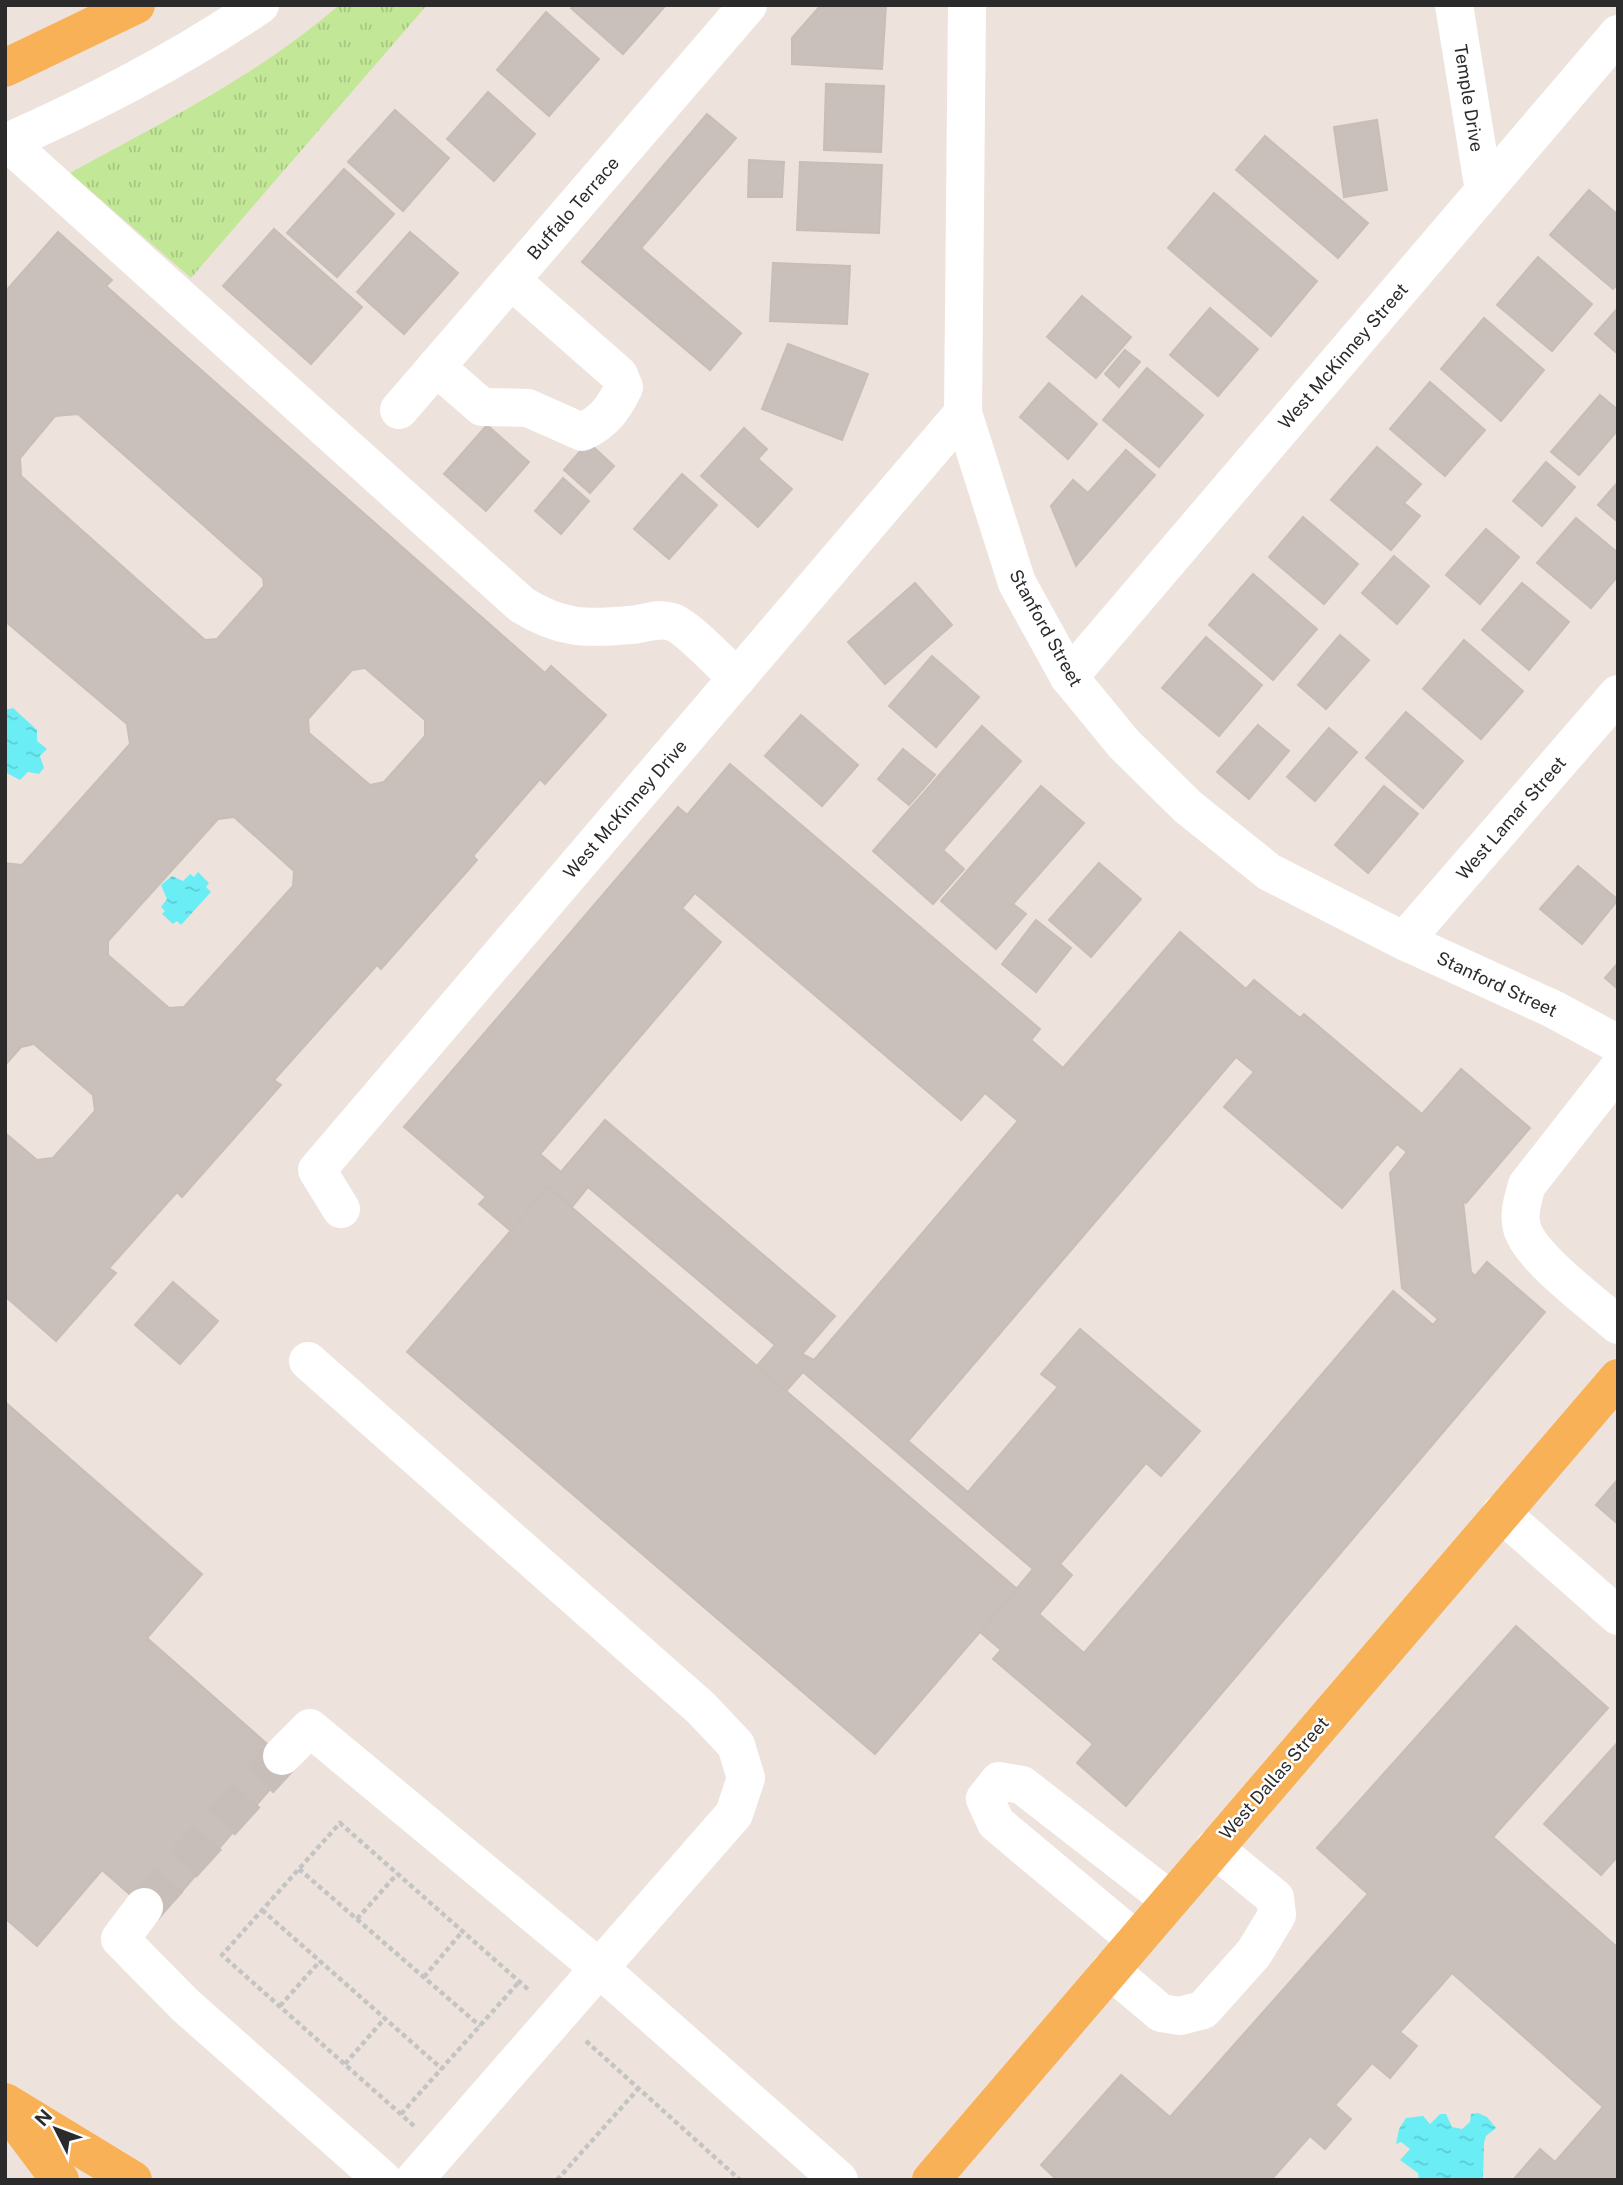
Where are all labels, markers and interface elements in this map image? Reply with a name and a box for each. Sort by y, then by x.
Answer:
street label: Temple Drive [1450,43,1488,153]
street label: Buffalo Terrace [523,152,623,264]
street label: West McKinney Street [1274,279,1412,433]
street label: Stanford Street [1005,566,1087,690]
street label: West McKinney Drive [559,735,691,883]
street label: West Lamar Street [1452,752,1570,884]
street label: Stanford Street [1433,947,1561,1021]
street label: West Dallas Street [1215,1712,1333,1844]
north arrow [21,2094,91,2164]
text: N [30,2105,57,2131]

